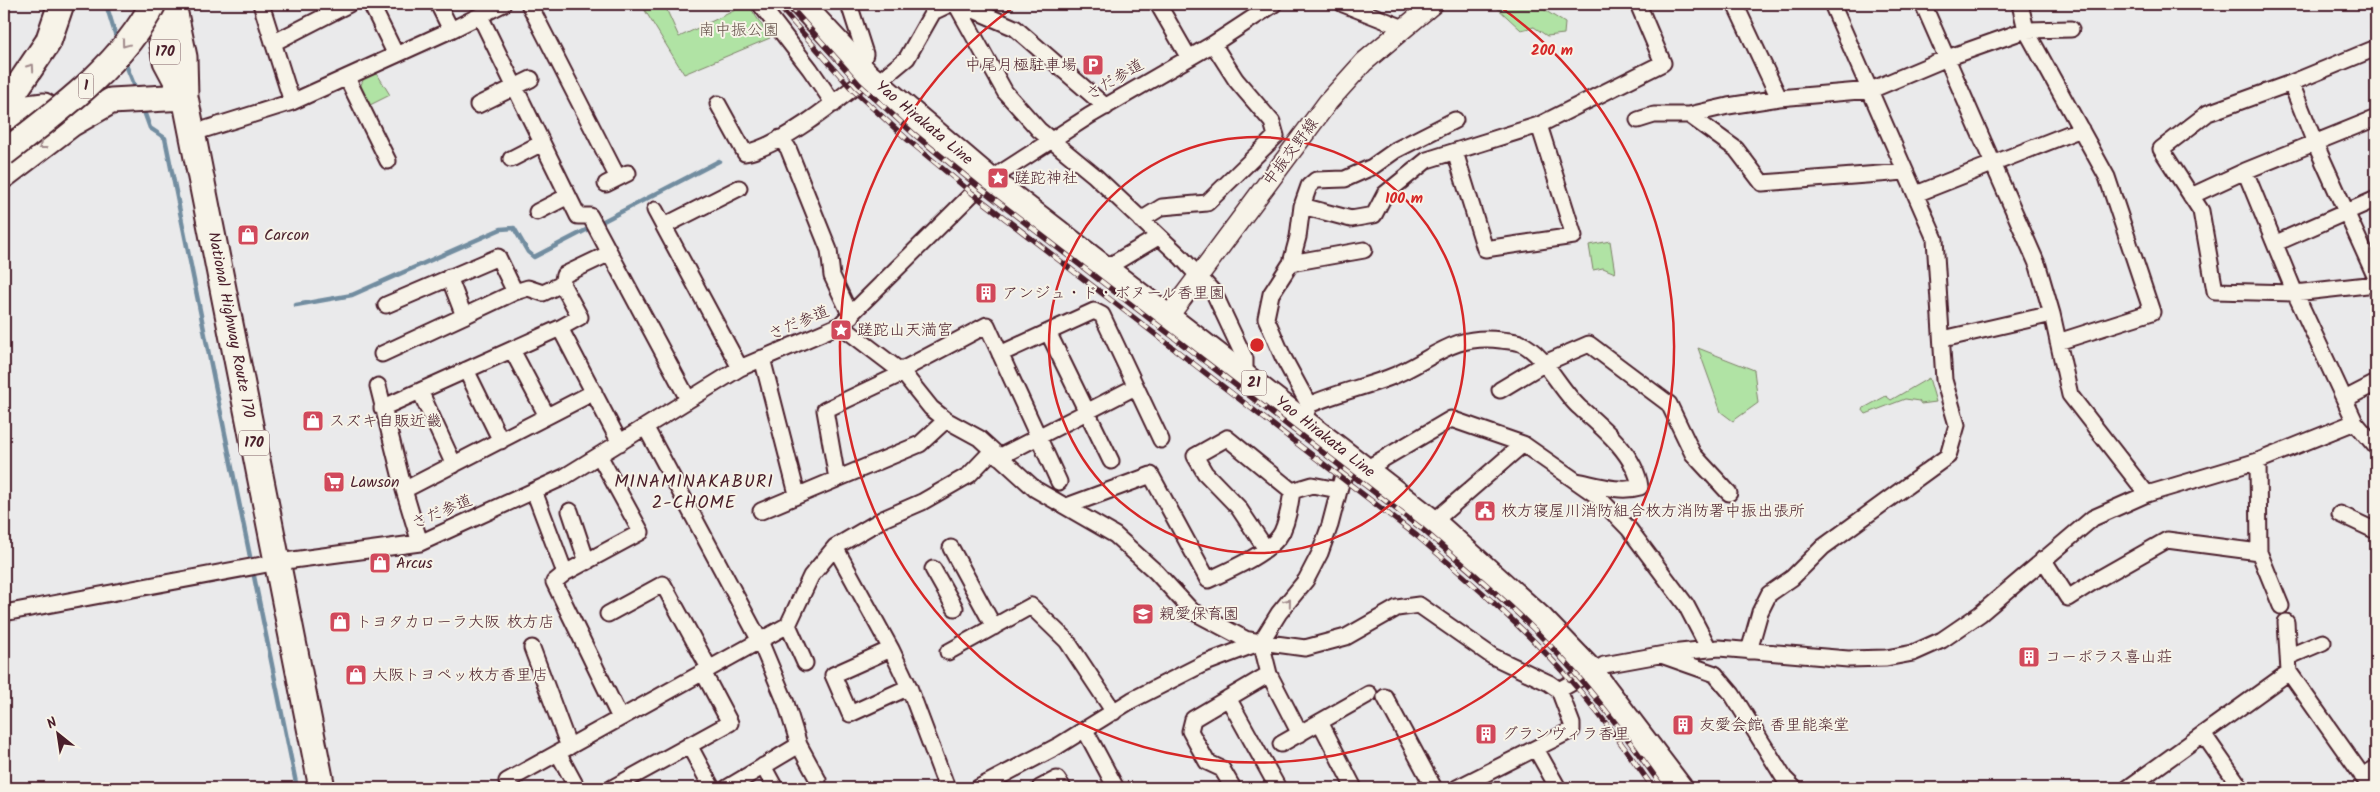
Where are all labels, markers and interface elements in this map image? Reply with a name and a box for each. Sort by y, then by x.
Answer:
park label: 南中振公園 [699,18,779,43]
one-way arrow [122,38,131,48]
text: 200 m [1531,39,1573,63]
road number: 170 [150,40,180,64]
place label: 中尾月極駐車場 [965,53,1077,78]
street label: さだ参道 [1081,53,1149,107]
parking icon: 中尾月極駐車場 [1081,53,1105,77]
one-way arrow [25,63,34,72]
road number: 1 [78,74,94,98]
street label: Yao Hirakata Line [870,75,978,171]
street label: 中振交野線 [1257,113,1325,191]
one-way arrow [38,140,48,149]
place icon: 蹉跎神社 [986,166,1010,190]
place label: 蹉跎神社 [1014,166,1078,191]
text: 100 m [1385,187,1423,211]
shop icon: Carcon [236,223,260,247]
place label: Carcon [264,223,309,248]
street label: National Highway Route 170 [201,230,261,420]
building icon: アンジュ・ド・ボヌール香里園 [974,281,998,305]
place label: アンジュ・ド・ボヌール香里園 [1002,281,1225,306]
street label: さだ参道 [765,299,833,347]
place icon: 蹉跎山天満宮 [829,318,853,342]
place label: 蹉跎山天満宮 [857,318,953,343]
centre of rings [1248,336,1266,354]
road number: 21 [1242,370,1266,396]
street label: Yao Hirakata Line [1270,390,1380,484]
shop icon: スズキ自販近畿 [301,409,325,433]
place label: スズキ自販近畿 [329,409,442,434]
road number: 170 [239,430,269,456]
district label: MINAMINAKABURI 2-CHOME [614,468,774,518]
supermarket icon: Lawson [322,470,346,494]
place label: Lawson [350,470,400,495]
street label: さだ参道 [408,488,476,536]
public building icon: 枚方寝屋川消防組合枚方消防署中振出張所 [1473,499,1497,523]
place label: 枚方寝屋川消防組合枚方消防署中振出張所 [1501,499,1805,524]
shop icon: Arcus [368,551,392,575]
place label: Arcus [396,551,433,576]
one-way arrow [1283,599,1291,608]
school or university icon: 親愛保育園 [1131,602,1155,626]
place label: 親愛保育園 [1159,602,1239,627]
shop icon: トヨタカローラ大阪 枚方店 [328,610,352,634]
place label: トヨタカローラ大阪 枚方店 [356,610,554,635]
building icon: コーポラス喜山荘 [2017,645,2041,669]
place label: コーポラス喜山荘 [2045,645,2172,670]
shop icon: 大阪トヨペッ枚方香里店 [344,663,368,687]
place label: 大阪トヨペッ枚方香里店 [372,663,548,688]
north arrow [32,710,82,760]
text: N [43,712,61,735]
building icon: 友愛会館 香里能楽堂 [1671,713,1695,737]
place label: 友愛会館 香里能楽堂 [1699,713,1849,738]
building icon: グランヴィラ香里 [1474,722,1498,746]
place label: グランヴィラ香里 [1502,722,1630,747]

